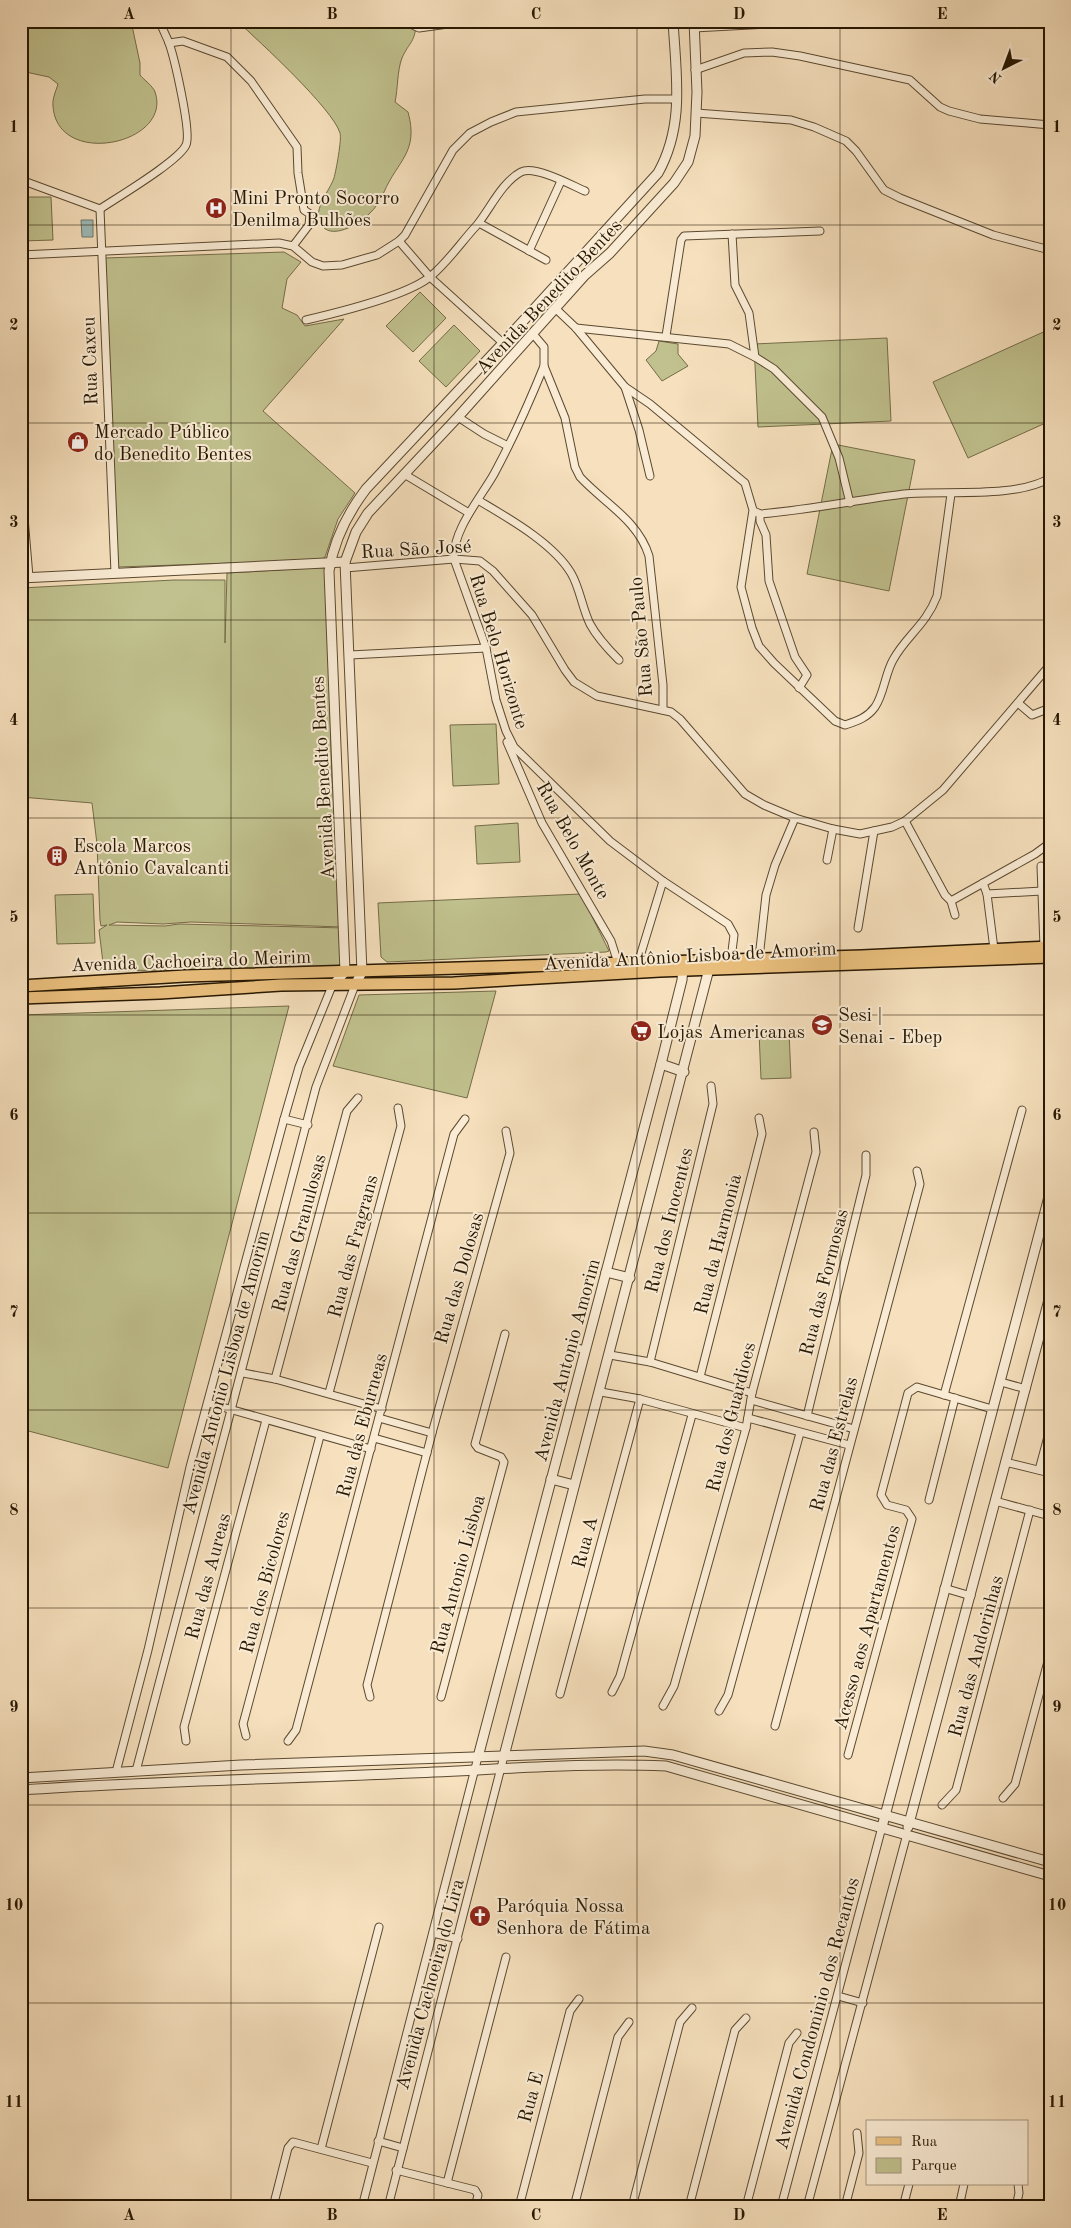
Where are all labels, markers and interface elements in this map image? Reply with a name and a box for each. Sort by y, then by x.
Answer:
text: A [123,7,135,23]
text: B [326,7,338,23]
text: C [531,7,541,23]
text: D [733,7,745,23]
text: E [936,7,948,23]
north arrow [978,42,1028,92]
text: N [987,68,1005,86]
text: 1 [9,120,19,136]
text: 1 [1052,120,1062,136]
place label: Mini Pronto Socorro Denilma Bulhões [232,190,399,231]
hospital icon: Mini Pronto Socorro Denilma Bulhões [204,196,228,220]
street label: Avenida Benedito Bentes [473,217,626,379]
street label: Rua Caxeu [80,316,103,406]
text: 2 [9,318,19,334]
text: 2 [1052,318,1062,334]
place label: Mercado Público do Benedito Bentes [94,424,252,465]
shop icon: Mercado Público do Benedito Bentes [66,430,90,454]
text: 3 [9,515,19,531]
text: 3 [1052,515,1062,531]
street label: Rua São José [360,538,472,563]
street label: Rua Belo Horizonte [465,572,530,731]
street label: Rua São Paulo [628,576,657,698]
street label: Avenida Benedito Bentes [310,675,339,880]
text: 4 [9,713,19,729]
text: 4 [1052,713,1062,729]
street label: Rua Belo Monte [532,779,612,903]
place label: Escola Marcos Antônio Cavalcanti [73,838,229,879]
building icon: Escola Marcos Antônio Cavalcanti [45,844,69,868]
text: 5 [9,910,19,926]
text: 5 [1052,910,1062,926]
street label: Avenida Antônio Lisboa de Amorim [543,940,837,975]
street label: Avenida Cachoeira do Meirim [71,949,311,976]
place label: Sesi | Senai - Ebep [838,1007,942,1048]
school or university icon: Sesi | Senai - Ebep [810,1013,834,1037]
supermarket icon: Lojas Americanas [629,1019,653,1043]
place label: Lojas Americanas [657,1024,805,1043]
text: 6 [9,1108,19,1124]
text: 6 [1052,1108,1062,1124]
street label: Rua dos Inocentes [643,1146,698,1295]
street label: Rua das Granulosas [270,1152,331,1315]
street label: Rua da Harmonia [693,1172,746,1317]
street label: Rua das Fragrans [326,1173,383,1320]
street label: Rua das Formosas [798,1207,853,1358]
street label: Rua das Dolosas [433,1211,488,1347]
street label: Avenida Antonio Lisboa de Amorim [180,1229,275,1517]
street label: Avenida Antonio Amorim [532,1257,605,1464]
text: 7 [9,1305,19,1321]
text: 7 [1052,1305,1062,1321]
street label: Rua dos Guardioes [705,1341,760,1495]
street label: Rua das Eburneas [335,1351,392,1500]
street label: Rua das Estrelas [808,1375,863,1514]
street label: Rua Antonio Lisboa [429,1492,490,1656]
text: 8 [9,1503,19,1519]
text: 8 [1052,1503,1062,1519]
street label: Rua dos Bicolores [238,1509,295,1656]
street label: Rua das Aureas [183,1511,235,1642]
street label: Rua A [570,1514,603,1571]
street label: Acesso aos Apartamentos [832,1523,905,1732]
street label: Rua das Andorinhas [947,1574,1008,1740]
text: 9 [9,1700,19,1716]
text: 9 [1052,1700,1062,1716]
street label: Avenida Condominio dos Recantos [773,1876,864,2152]
street label: Avenida Cachoeira do Lira [394,1877,469,2092]
text: 10 [5,1898,23,1914]
place label: Paróquia Nossa Senhora de Fátima [496,1898,651,1939]
text: 10 [1048,1898,1066,1914]
church icon: Paróquia Nossa Senhora de Fátima [468,1904,492,1928]
street label: Rua E [517,2070,548,2125]
text: 11 [5,2095,23,2111]
text: 11 [1048,2095,1066,2111]
legend [866,2120,1028,2186]
text: Rua [911,2135,938,2150]
text: Parque [911,2159,957,2174]
text: A [123,2208,135,2224]
text: B [326,2208,338,2224]
text: C [531,2208,541,2224]
text: D [733,2208,745,2224]
text: E [936,2208,948,2224]

